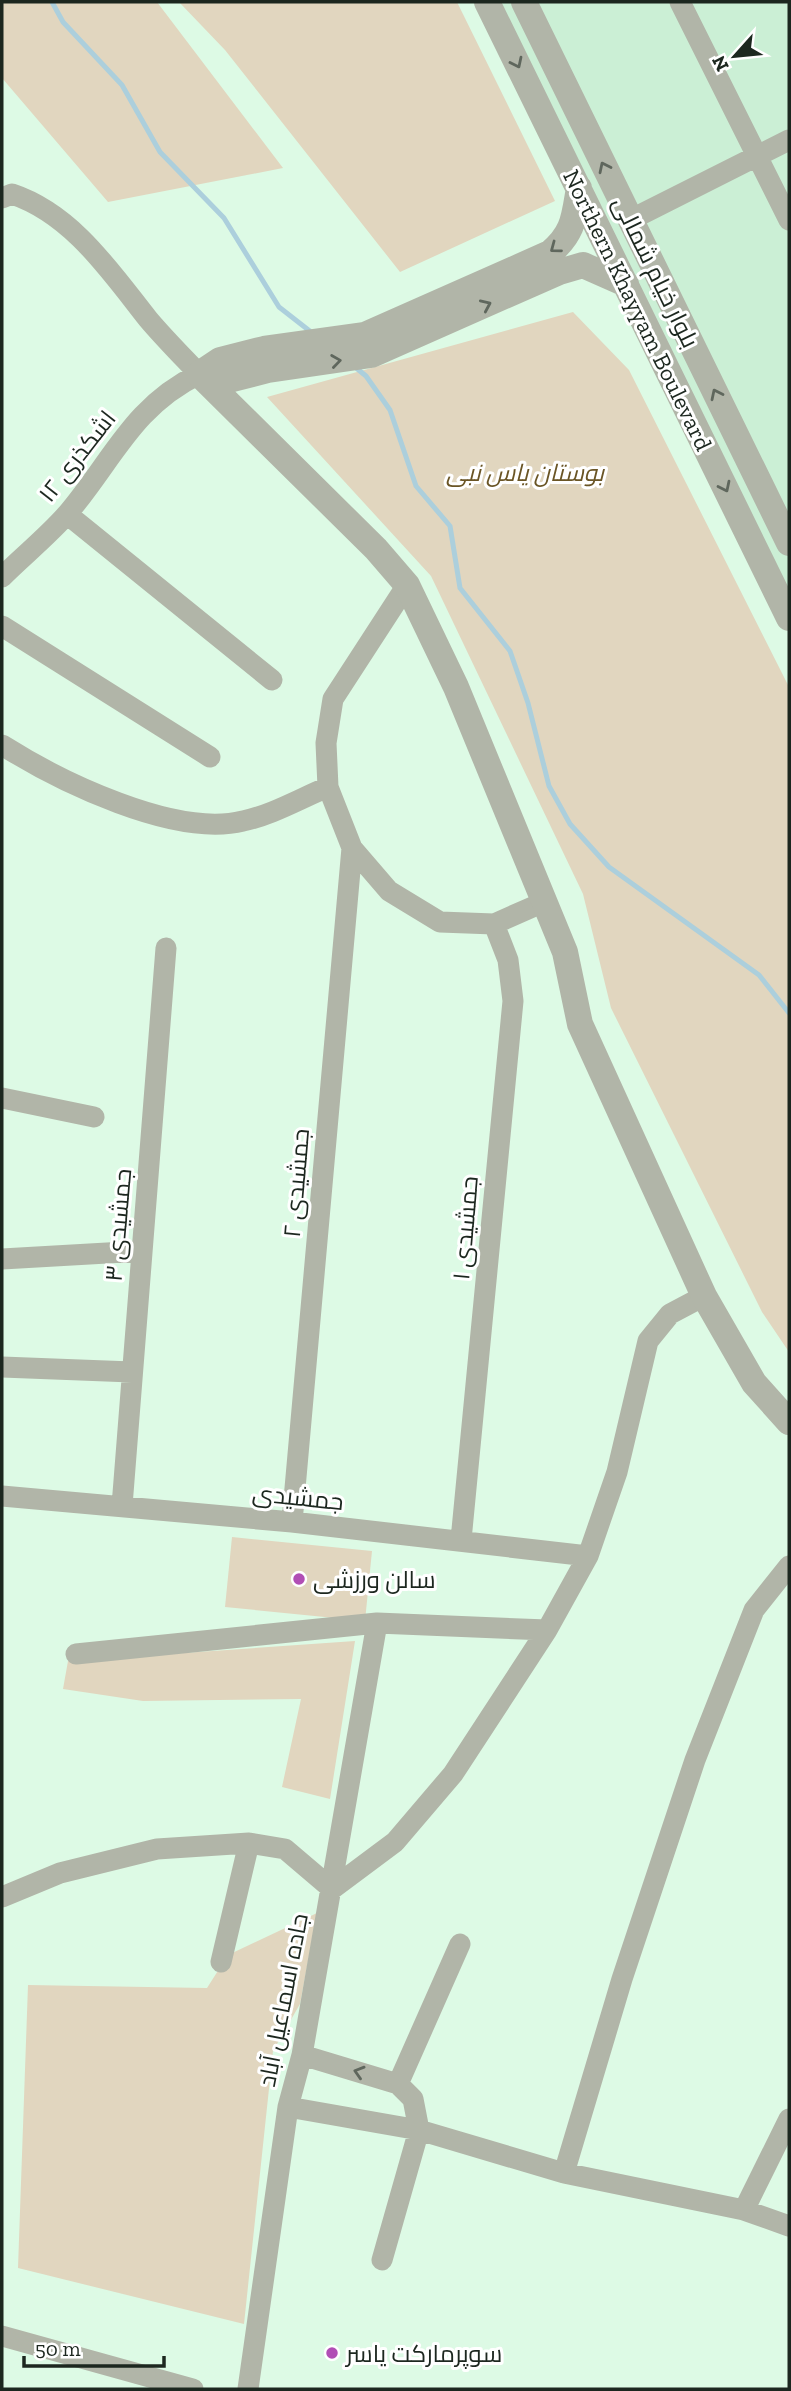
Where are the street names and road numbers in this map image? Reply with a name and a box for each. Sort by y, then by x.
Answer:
street label: Northern Khayyam Boulevard [557,165,719,455]
street label: بلوار خیام شمالی [605,192,705,353]
street label: اشکذری ۱۲ [32,404,122,508]
street label: جمشیدی ۲ [277,1127,315,1239]
street label: جمشیدی ۳ [99,1167,137,1283]
street label: جمشیدی ۱ [446,1175,484,1281]
street label: جمشیدی [251,1478,345,1516]
street label: جاده اسماعیل آباد [252,1911,314,2089]

